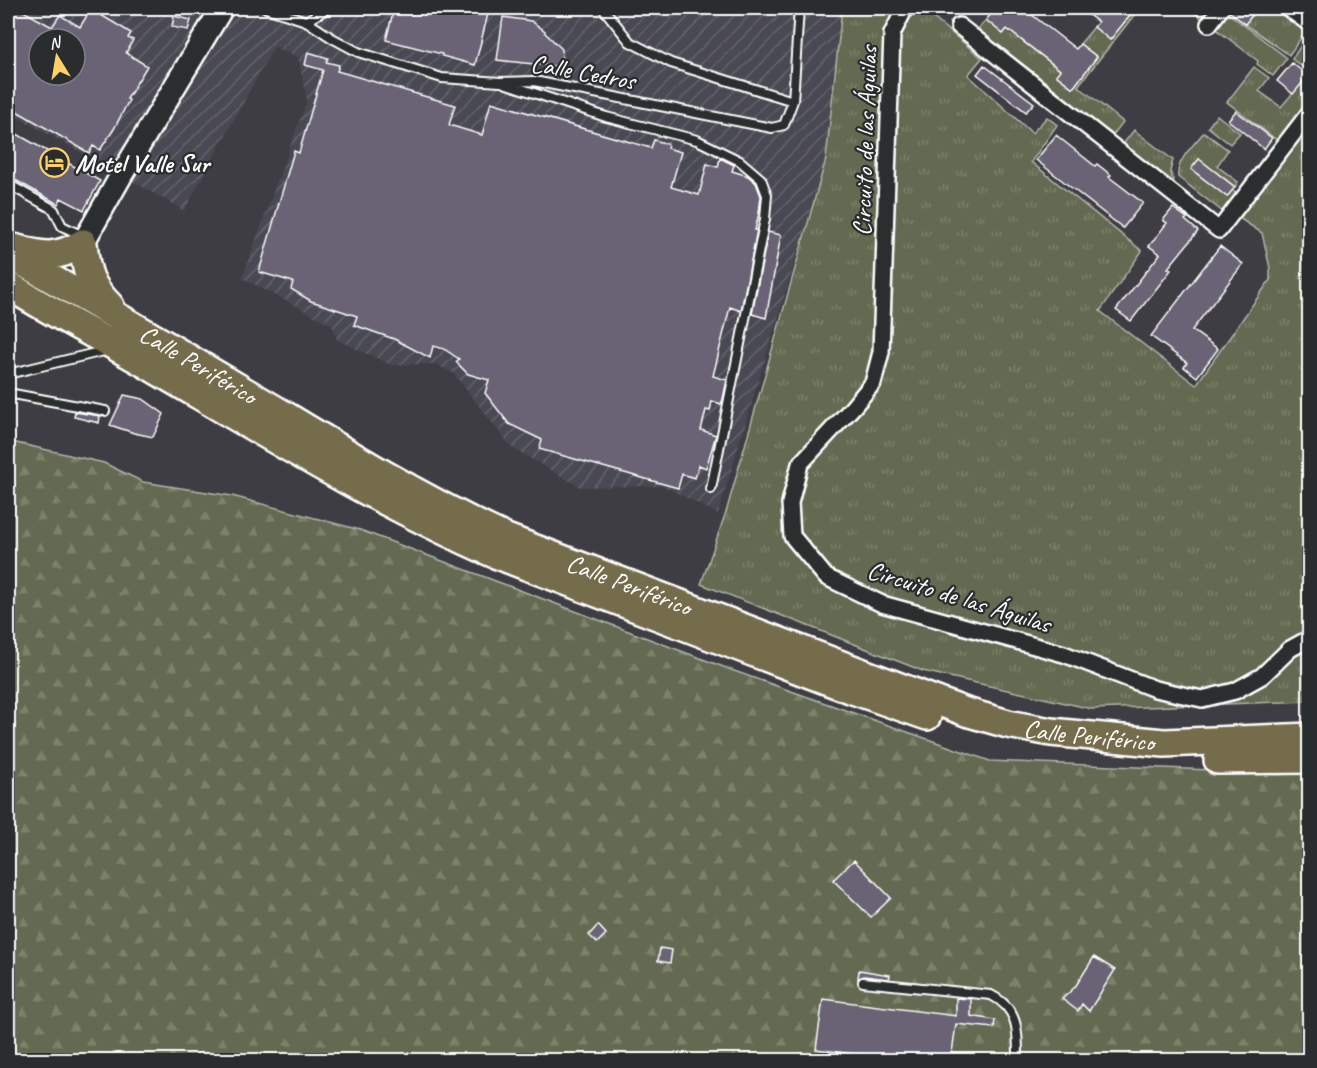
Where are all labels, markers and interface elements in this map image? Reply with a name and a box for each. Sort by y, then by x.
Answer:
north arrow [27,27,87,87]
text: N [48,32,64,54]
street label: Circuito de las Águilas [845,43,885,237]
street label: Calle Cedros [528,47,640,98]
hotel icon: Motel Valle Sur [38,147,70,179]
place label: Motel Valle Sur [75,147,212,180]
street label: Calle Periférico [134,317,265,413]
street label: Calle Periférico [562,546,699,624]
street label: Circuito de las Águilas [863,553,1057,641]
street label: Calle Periférico [1021,711,1159,759]

